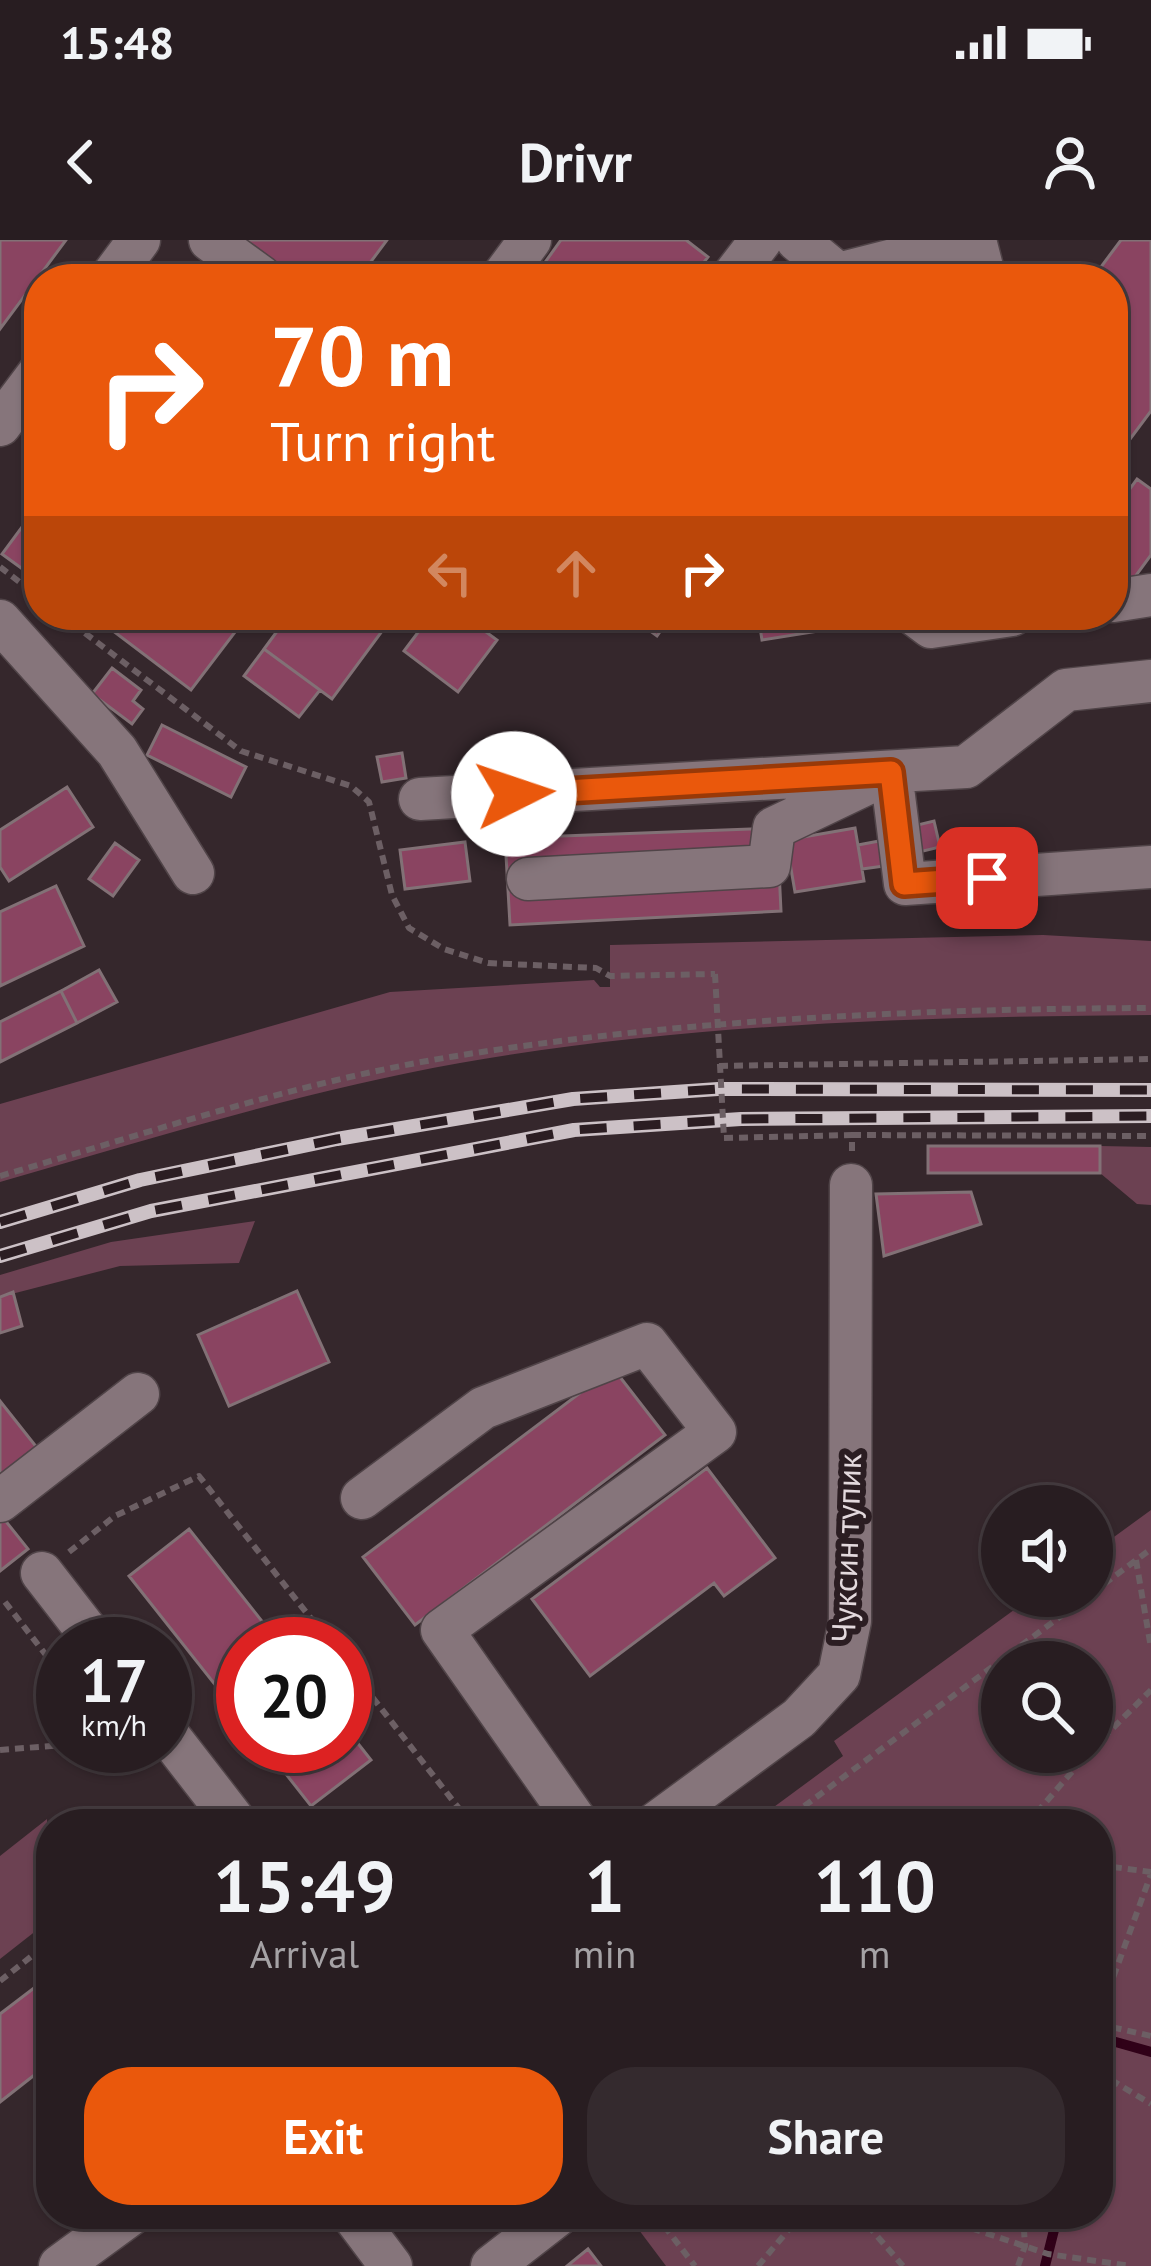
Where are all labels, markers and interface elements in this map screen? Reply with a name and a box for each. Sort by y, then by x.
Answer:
text: 15:48 [60,13,174,71]
text: Drivr [519,127,632,197]
icon: back [48,129,114,195]
icon: person [1037,129,1103,195]
text: 70 m [270,300,454,409]
icon: right [72,312,228,468]
text: Turn right [270,406,495,476]
icon: left [417,540,483,606]
icon: ahead [543,540,609,606]
icon: right [669,540,735,606]
position arrow [451,731,577,857]
pin [936,827,1038,929]
icon: arrive [954,845,1020,911]
street label: Чуксин тупик [821,1452,870,1643]
map controls [981,1485,1113,1773]
button: sound [981,1485,1113,1617]
speed limit sign: 20 [216,1617,372,1773]
text: 17 [80,1641,148,1719]
button: search [981,1641,1113,1773]
text: km/h [81,1705,147,1744]
text: 15:49 [213,1839,396,1932]
text: 1 [584,1839,625,1932]
text: 110 [813,1839,936,1932]
text: Arrival [250,1928,359,1979]
text: min [573,1928,636,1979]
text: m [859,1928,890,1979]
button: Exit [84,2067,563,2205]
button: Share [587,2067,1065,2205]

